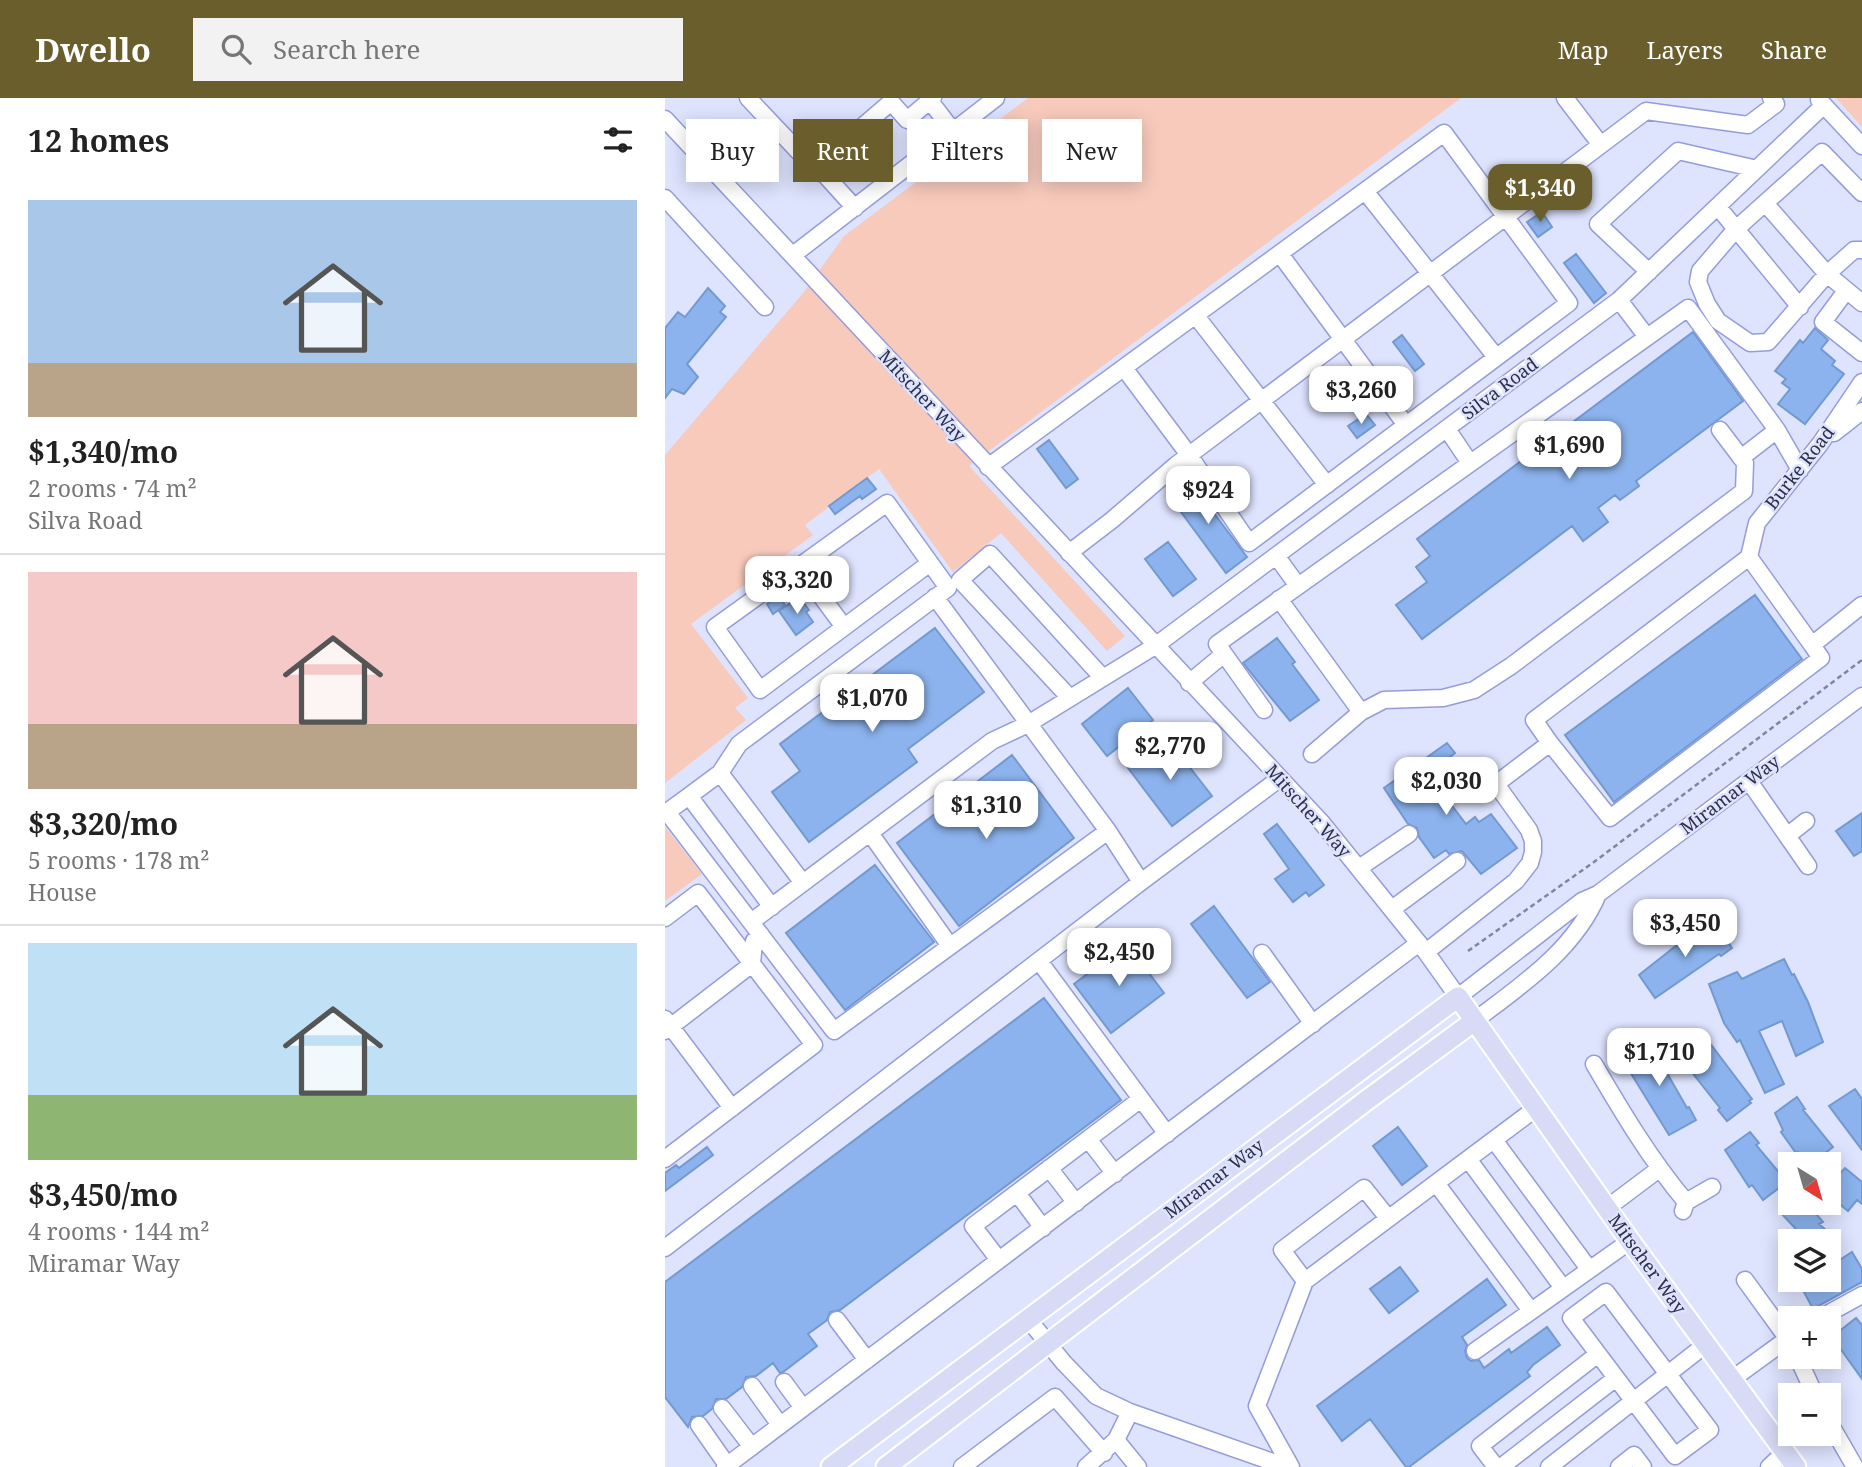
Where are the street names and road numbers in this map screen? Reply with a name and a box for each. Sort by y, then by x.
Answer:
street label: Mitscher Way [874,344,972,447]
street label: Silva Road [1456,352,1542,425]
street label: Burke Road [1759,421,1839,514]
street label: Miramar Way [1675,748,1785,840]
street label: Mitscher Way [1260,759,1358,863]
street label: Miramar Way [1159,1132,1269,1224]
street label: Mitscher Way [1604,1209,1693,1319]

